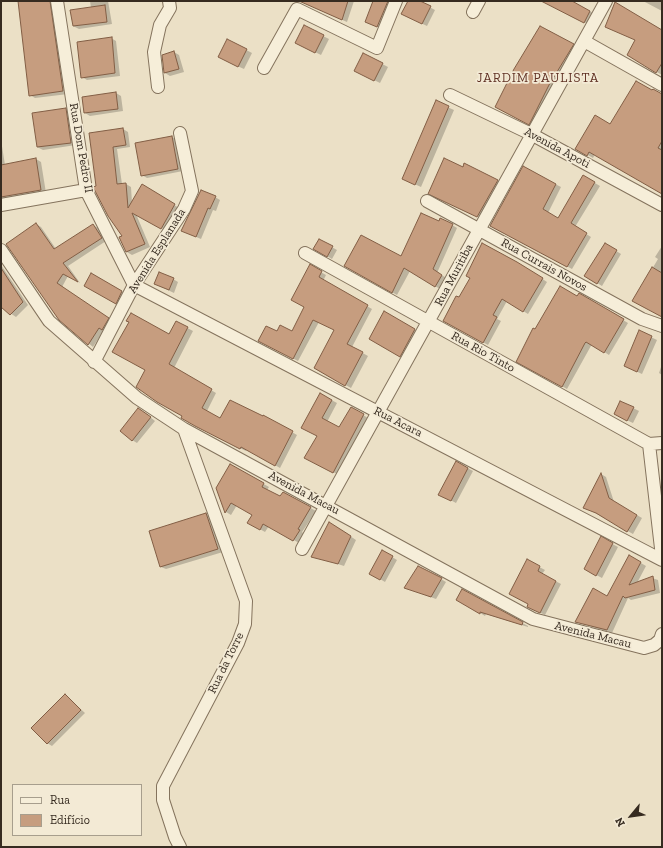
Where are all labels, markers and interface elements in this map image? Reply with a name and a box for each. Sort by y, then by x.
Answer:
district label: JARDIM PAULISTA [477,70,599,86]
street label: Rua Dom Pedro II [66,102,96,194]
street label: Avenida Apoti [522,125,592,171]
street label: Avenida Esplanada [125,206,189,296]
street label: Rua Currais Novos [498,235,590,295]
street label: Rua Muritiba [432,242,476,308]
street label: Rua Rio Tinto [449,329,517,375]
street label: Rua Acara [371,404,425,440]
street label: Avenida Macau [266,468,342,518]
street label: Avenida Macau [553,619,633,651]
street label: Rua da Torre [205,630,247,696]
legend [12,784,142,836]
text: Rua [50,793,70,807]
north arrow [611,796,651,836]
text: Edifício [50,813,90,827]
text: N [612,815,628,829]

